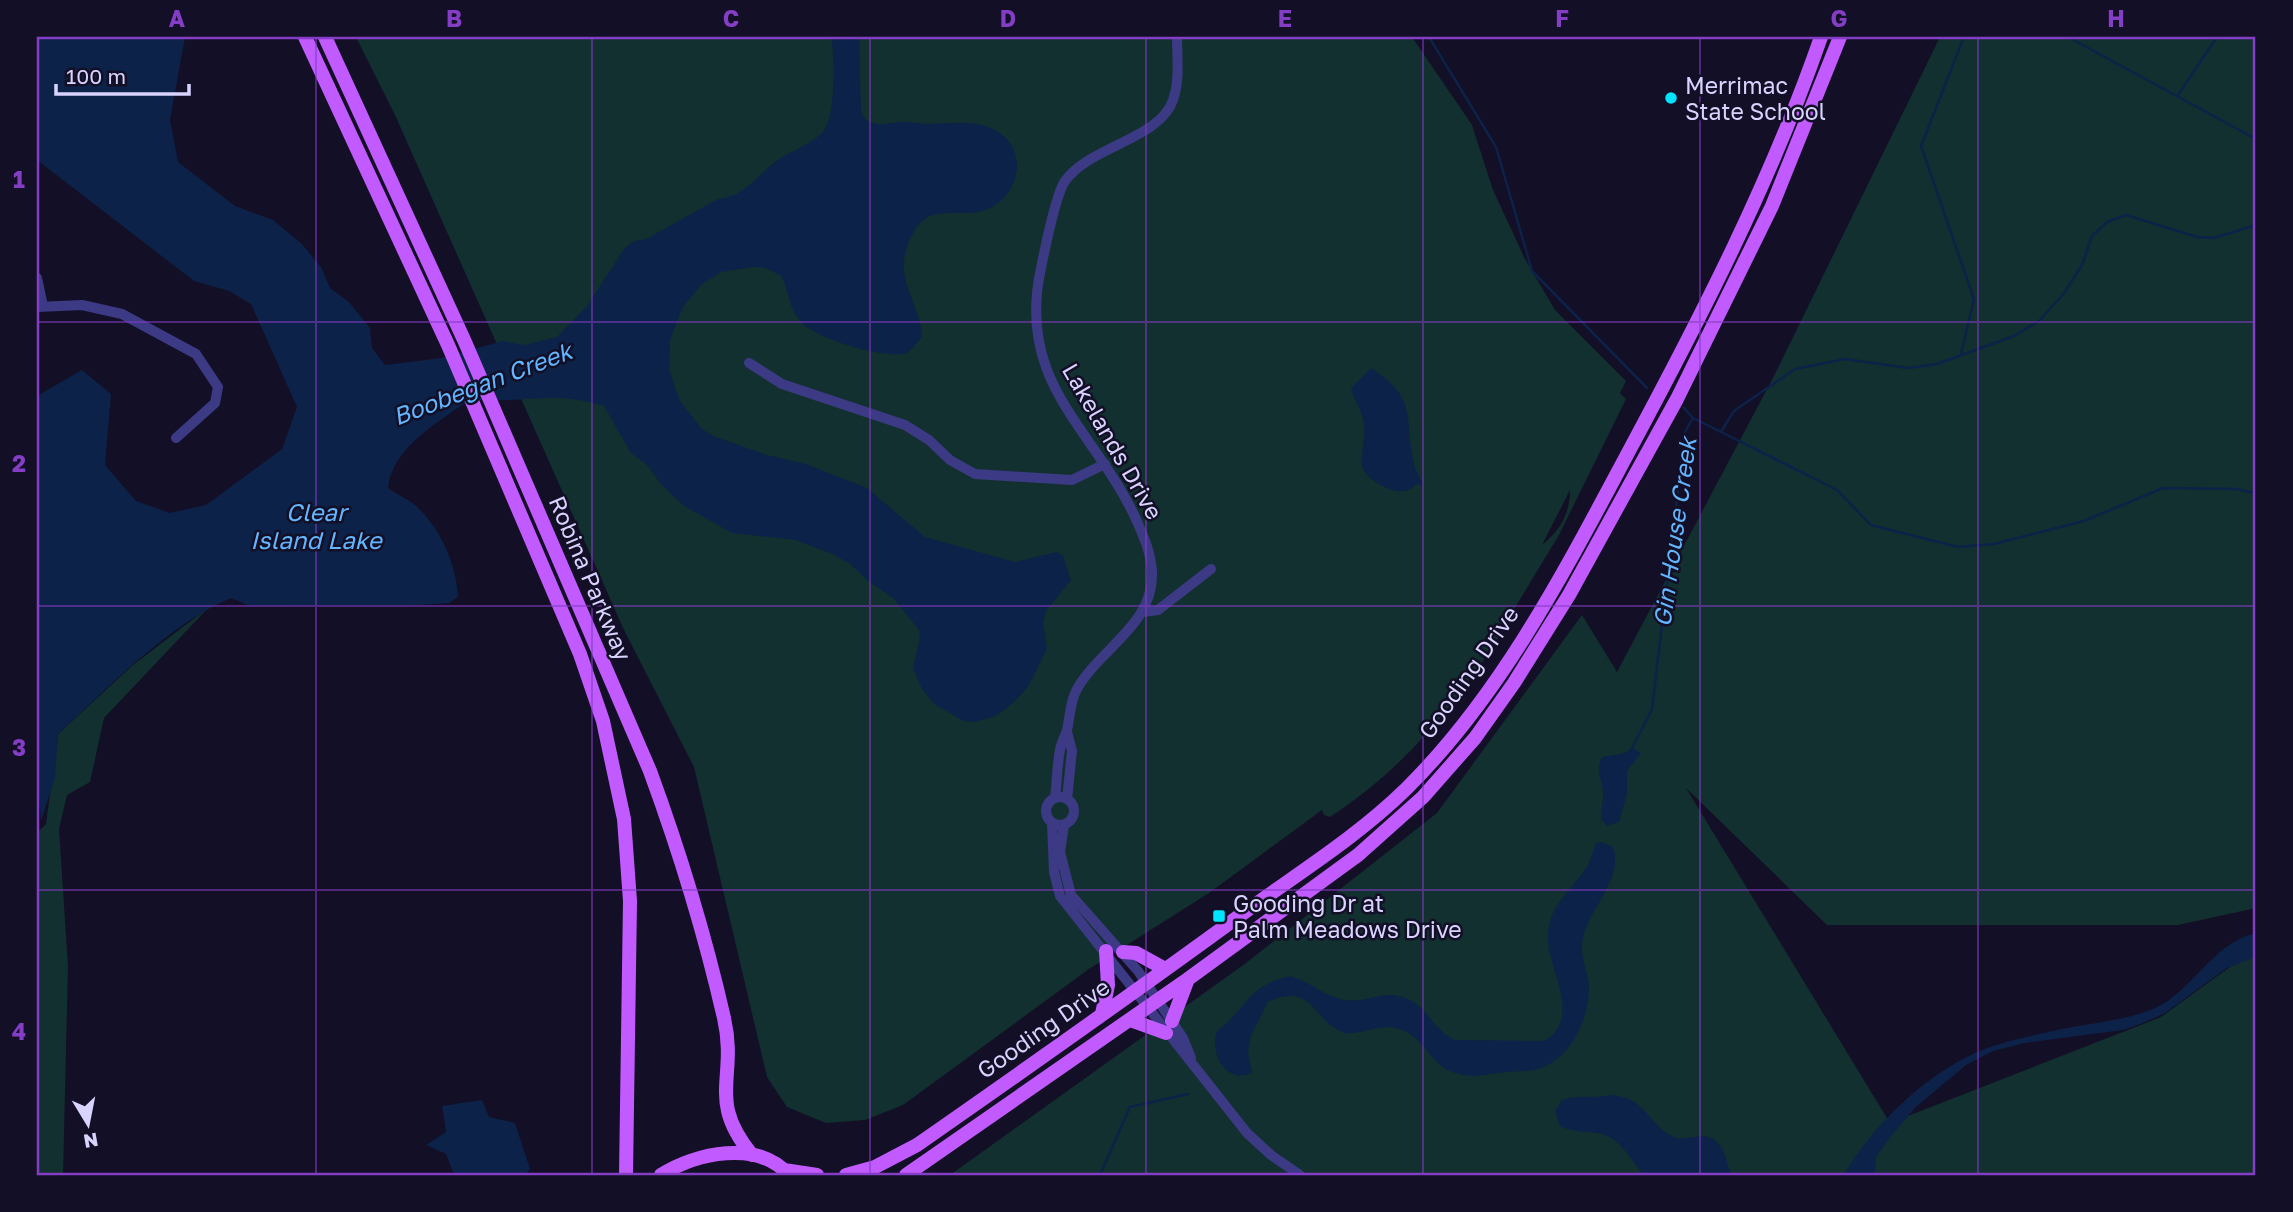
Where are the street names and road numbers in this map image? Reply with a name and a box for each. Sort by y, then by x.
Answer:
street label: Lakelands Drive [1057,358,1169,524]
street label: Robina Parkway [544,492,638,665]
street label: Gooding Drive [1412,600,1524,744]
street label: Gooding Drive [971,972,1115,1084]

